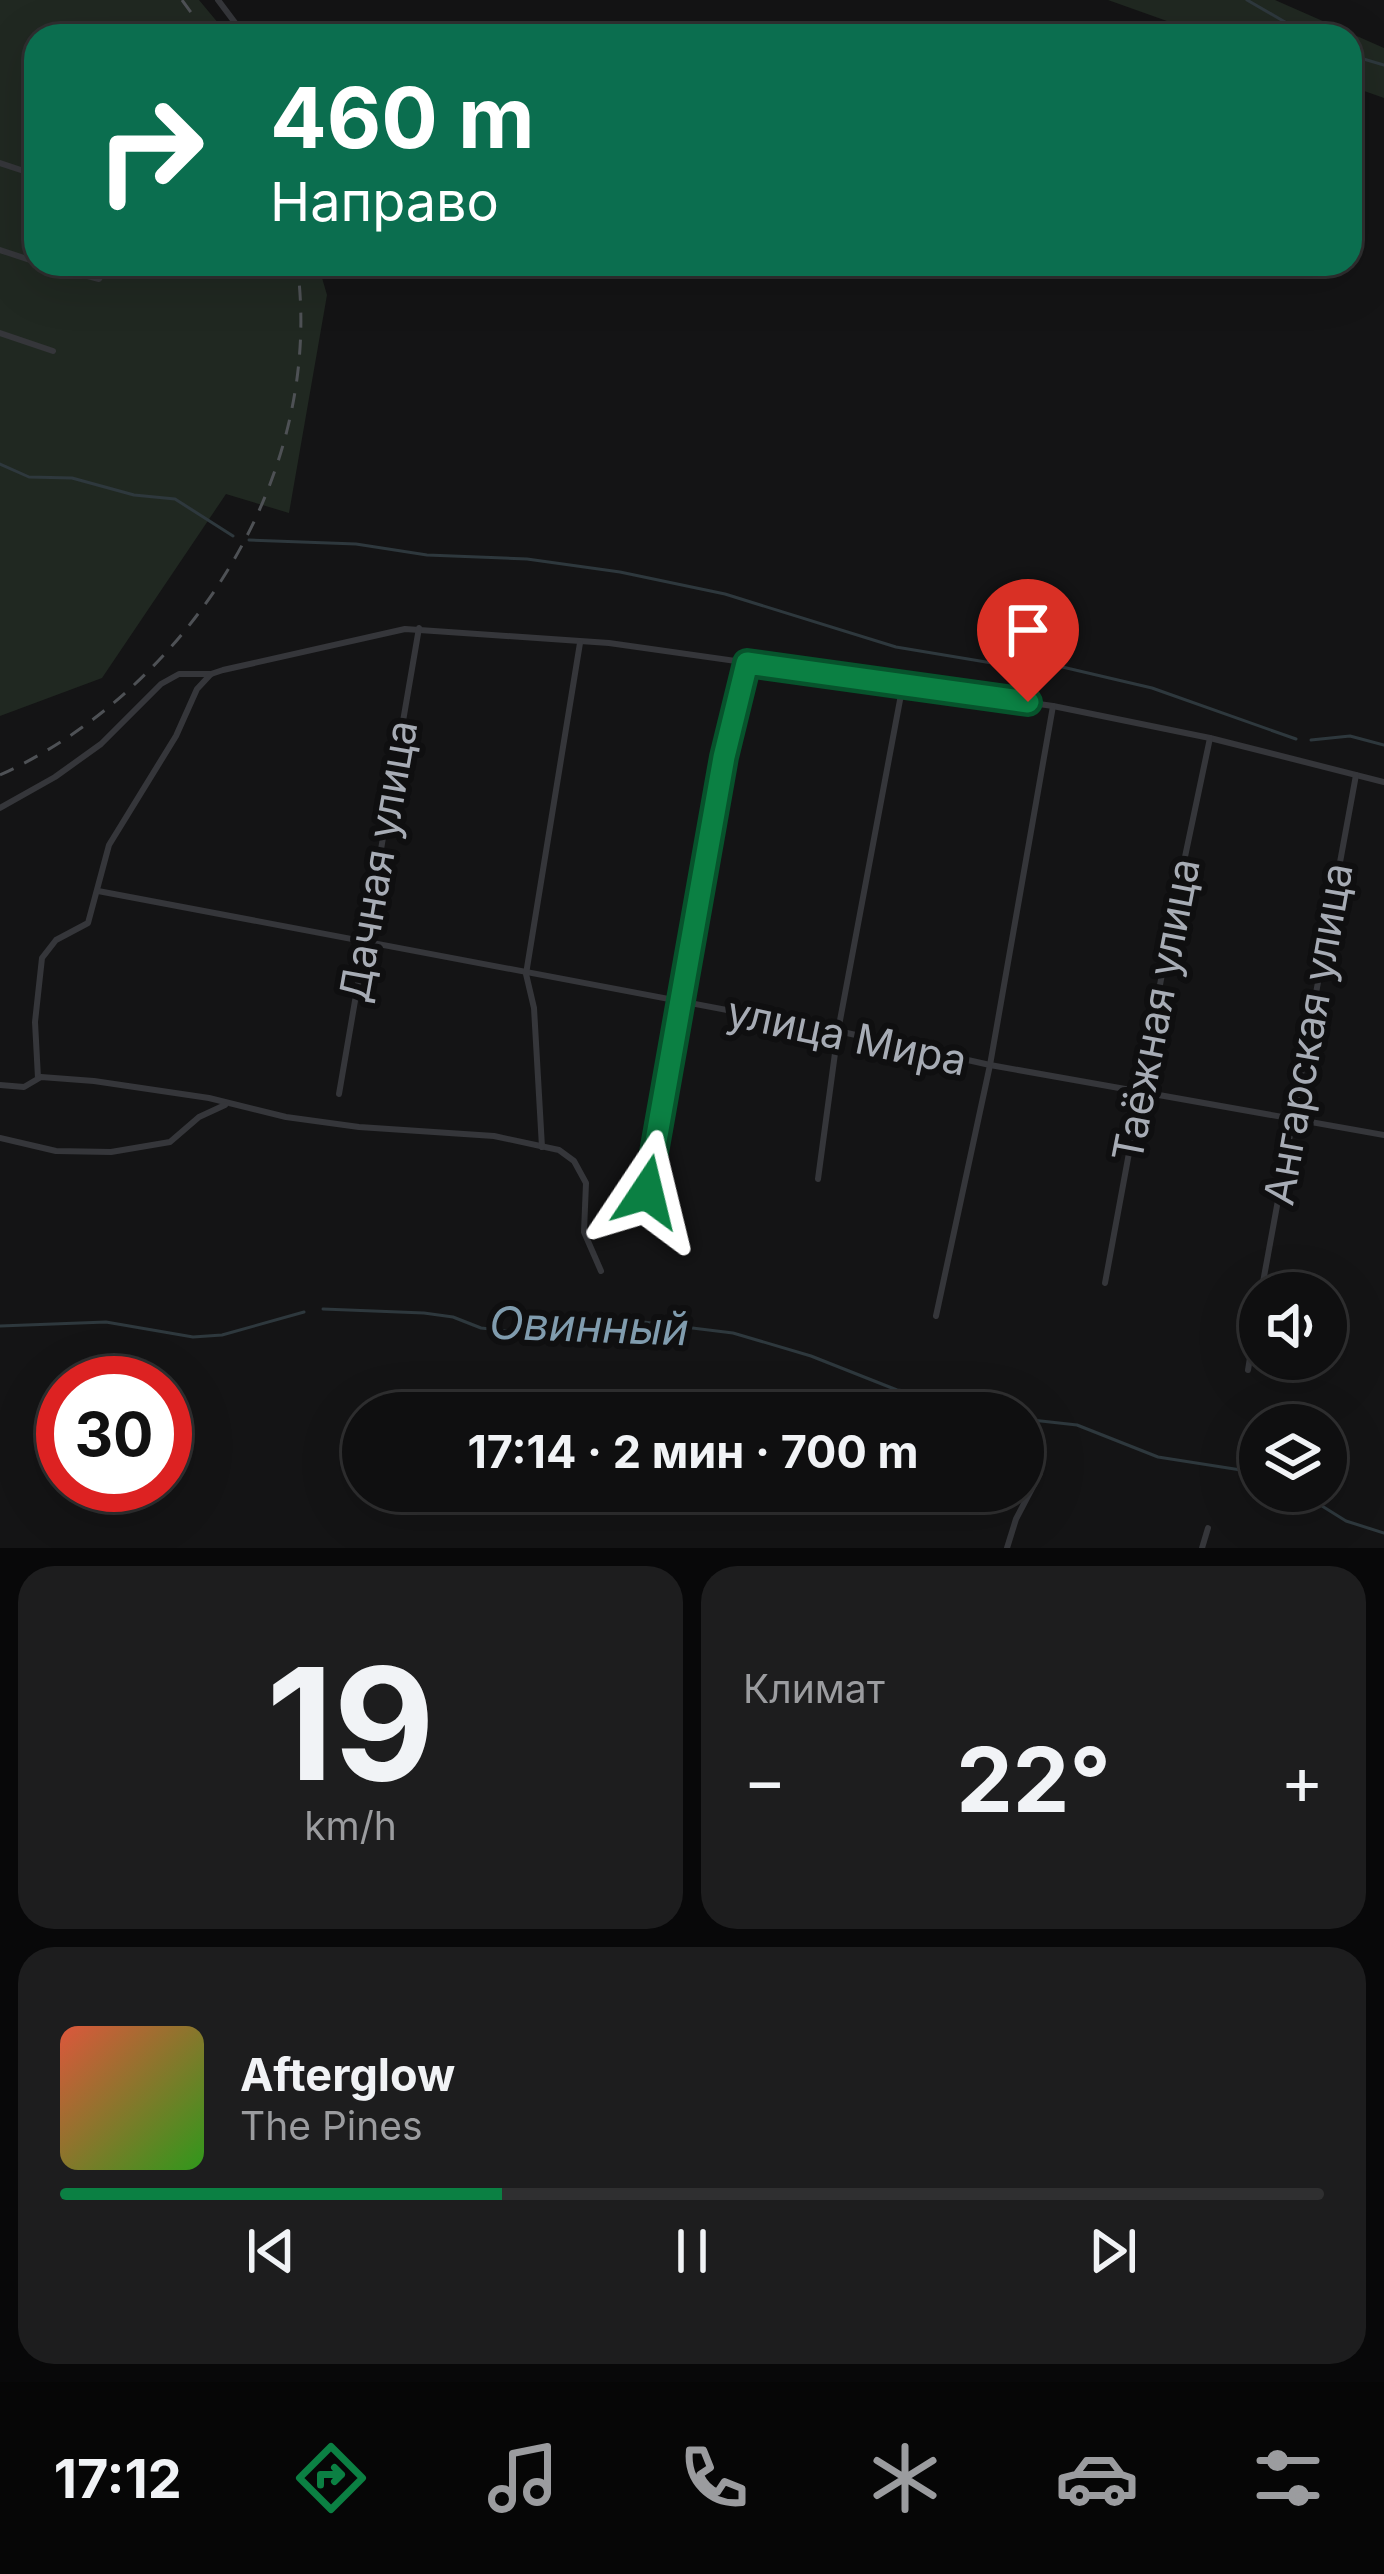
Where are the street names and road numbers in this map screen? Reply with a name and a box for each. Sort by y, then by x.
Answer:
street label: Дачная улица [328,716,427,1006]
street label: Таёжная улица [1101,854,1210,1166]
street label: Ангарская улица [1252,859,1363,1209]
street label: улица Мира [723,985,972,1086]

